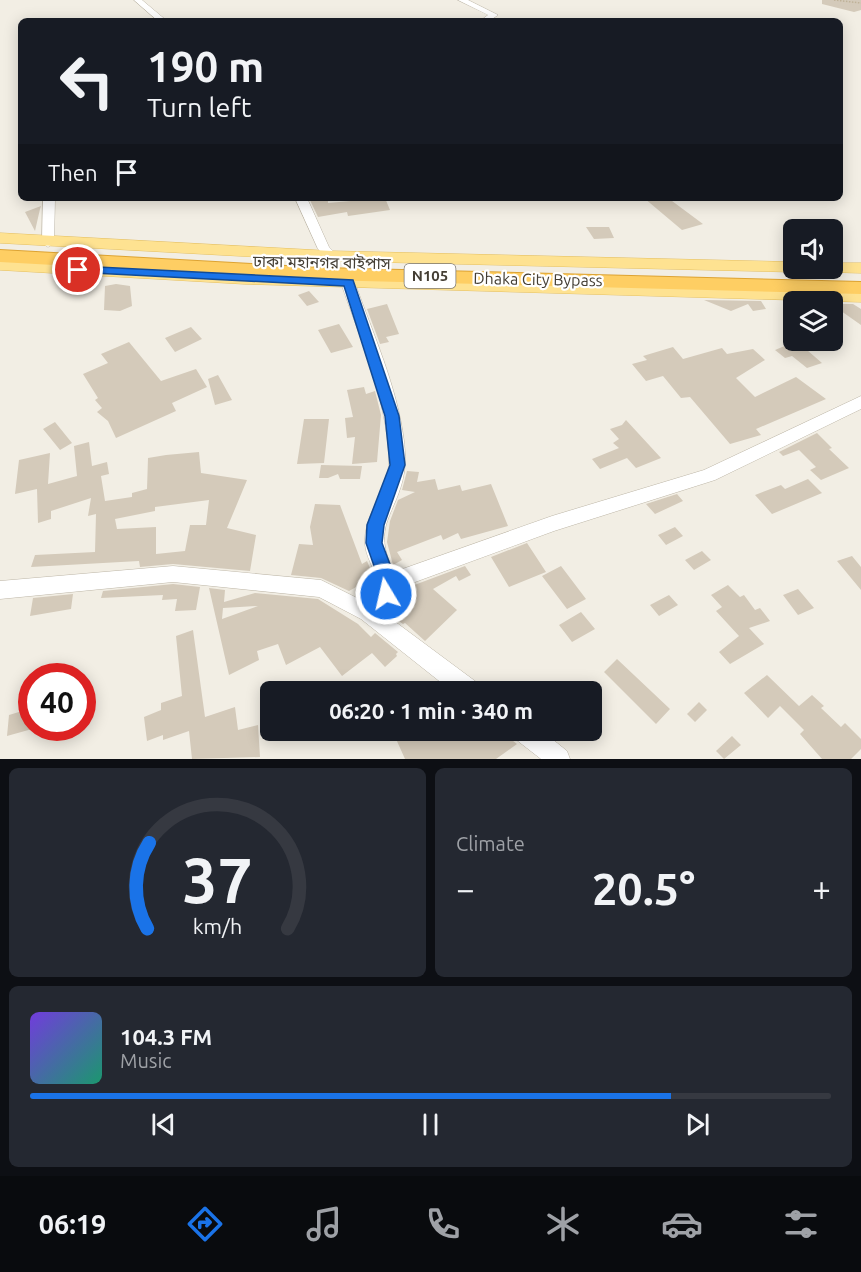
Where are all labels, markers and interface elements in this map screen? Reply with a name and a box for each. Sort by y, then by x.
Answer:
icon: left [48,42,126,120]
text: 190 m [147,43,264,90]
text: Turn left [147,92,251,122]
icon: arrive [110,156,143,189]
text: Then [48,160,98,185]
map controls [783,219,843,351]
button: sound [783,219,843,279]
pin [52,244,103,295]
street label: ঢাকা মহানগর বাইপাস [252,252,392,272]
icon: arrive [61,253,94,286]
road number: N105 [404,264,456,288]
street label: Dhaka City Bypass [473,269,603,289]
button: layers [783,291,843,351]
position arrow [354,562,418,626]
speed limit sign: 40 [18,663,96,741]
text: 06:20 · 1 min · 340 m [329,698,533,723]
text: Climate [456,832,525,855]
text: 37 [182,845,253,915]
text: 20.5° [592,863,695,914]
text: − [456,870,475,907]
text: + [812,870,831,907]
text: km/h [193,915,242,939]
text: 104.3 FM [120,1024,212,1049]
text: Music [120,1049,172,1072]
icon: previous [147,1108,180,1141]
icon: pause [414,1108,447,1141]
icon: next [681,1108,714,1141]
icon: directions [184,1203,226,1245]
icon: music [303,1203,345,1245]
icon: phone [422,1203,464,1245]
icon: climate [542,1203,584,1245]
icon: car [661,1203,703,1245]
icon: filters [780,1203,822,1245]
text: 06:19 [39,1209,106,1239]

